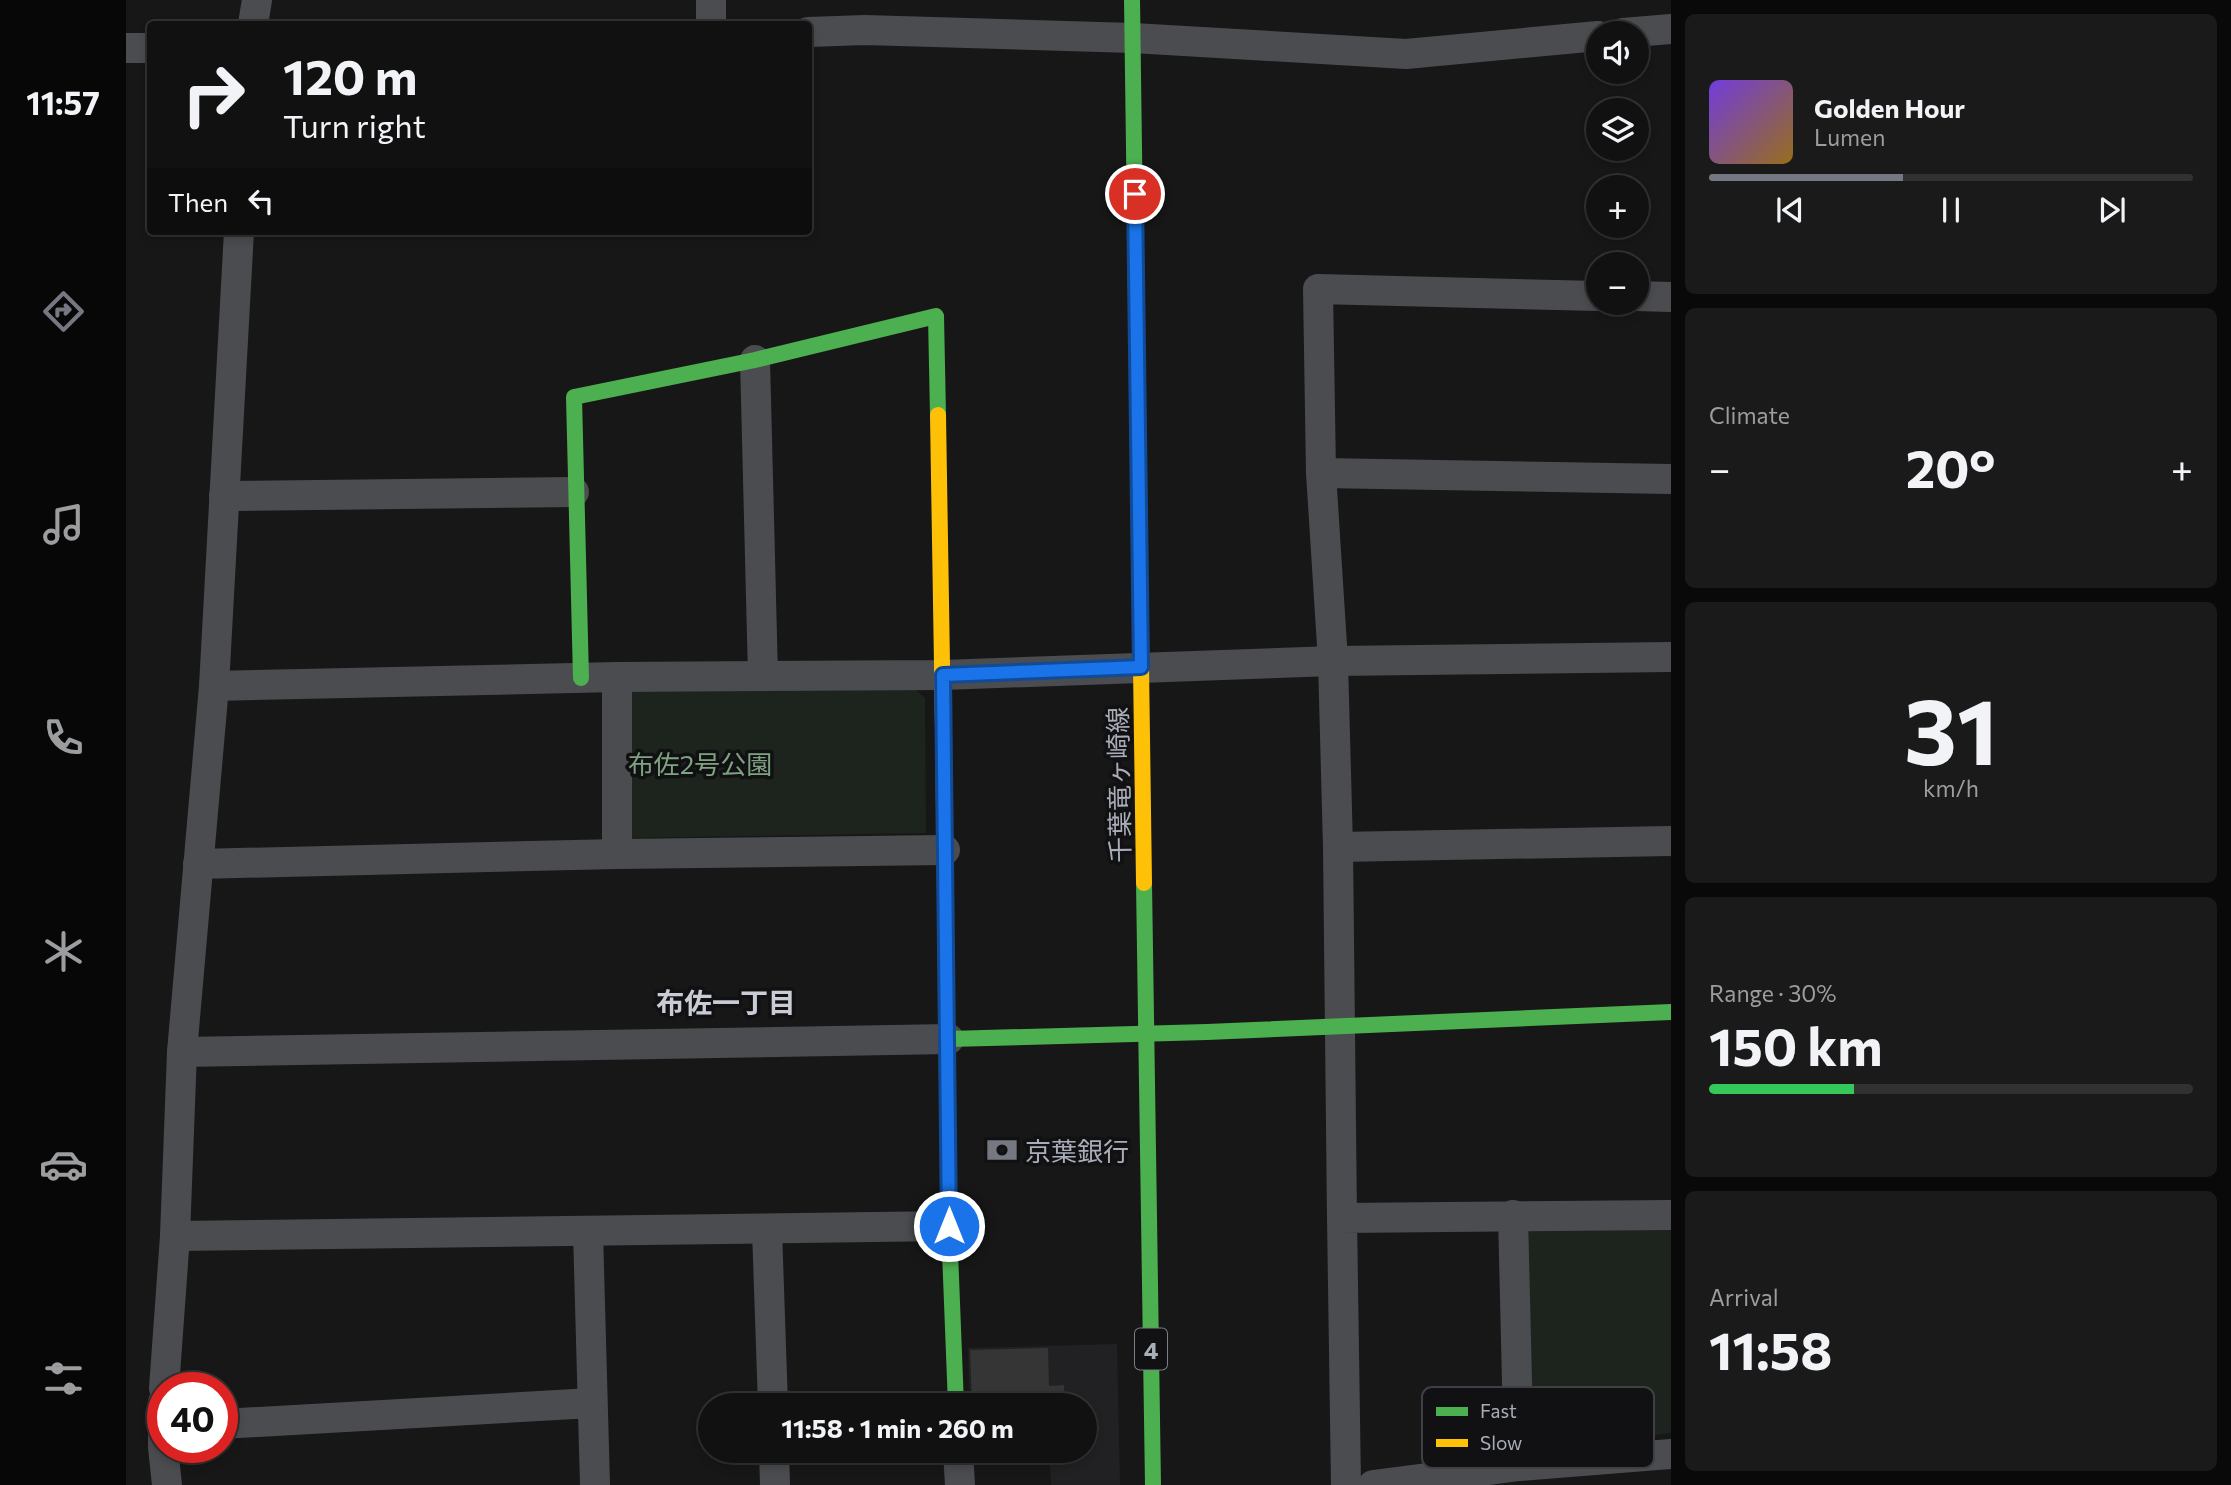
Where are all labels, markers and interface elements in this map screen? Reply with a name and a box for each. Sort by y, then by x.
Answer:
map controls [1586,21,1649,315]
button: sound [1586,21,1649,84]
text: 120 m [283,45,417,105]
icon: right [168,49,259,140]
text: 11:57 [26,82,100,122]
text: Golden Hour [1814,92,1965,123]
button: layers [1586,98,1649,161]
text: Turn right [283,105,426,145]
text: Lumen [1814,123,1885,151]
pin [1105,164,1165,224]
icon: arrive [1116,175,1154,213]
button: + [1586,175,1649,238]
icon: left [242,182,280,220]
text: Then [168,186,228,217]
icon: previous [1771,191,1809,229]
icon: pause [1932,191,1970,229]
icon: next [2093,191,2131,229]
button: − [1586,252,1649,315]
icon: directions [39,287,88,336]
text: Climate [1709,401,1790,429]
text: 20° [1906,435,1996,499]
text: − [1709,444,1731,491]
text: + [2171,444,2193,491]
icon: music [39,500,88,549]
text: 31 [1904,672,1998,784]
street label: 千葉竜ヶ崎線 [1101,707,1135,863]
icon: phone [39,713,88,762]
park label: 布佐2号公園 [628,748,772,779]
text: km/h [1923,774,1979,802]
icon: climate [39,927,88,976]
text: Range · 30% [1709,979,1837,1007]
district label: 布佐一丁目 [656,985,796,1019]
text: 150 km [1709,1013,1883,1077]
bank icon: 京葉銀行 [985,1133,1019,1167]
place label: 京葉銀行 [1025,1135,1129,1166]
icon: car [39,1140,88,1189]
position arrow [912,1189,986,1263]
text: Arrival [1709,1283,1779,1311]
text: 11:58 [1709,1317,1832,1381]
road number: 4 [1135,1329,1167,1370]
icon: filters [39,1354,88,1403]
speed limit sign: 40 [147,1372,238,1463]
legend [1422,1387,1654,1468]
text: Fast [1480,1399,1517,1422]
text: 11:58 · 1 min · 260 m [781,1412,1014,1443]
text: Slow [1480,1431,1522,1454]

